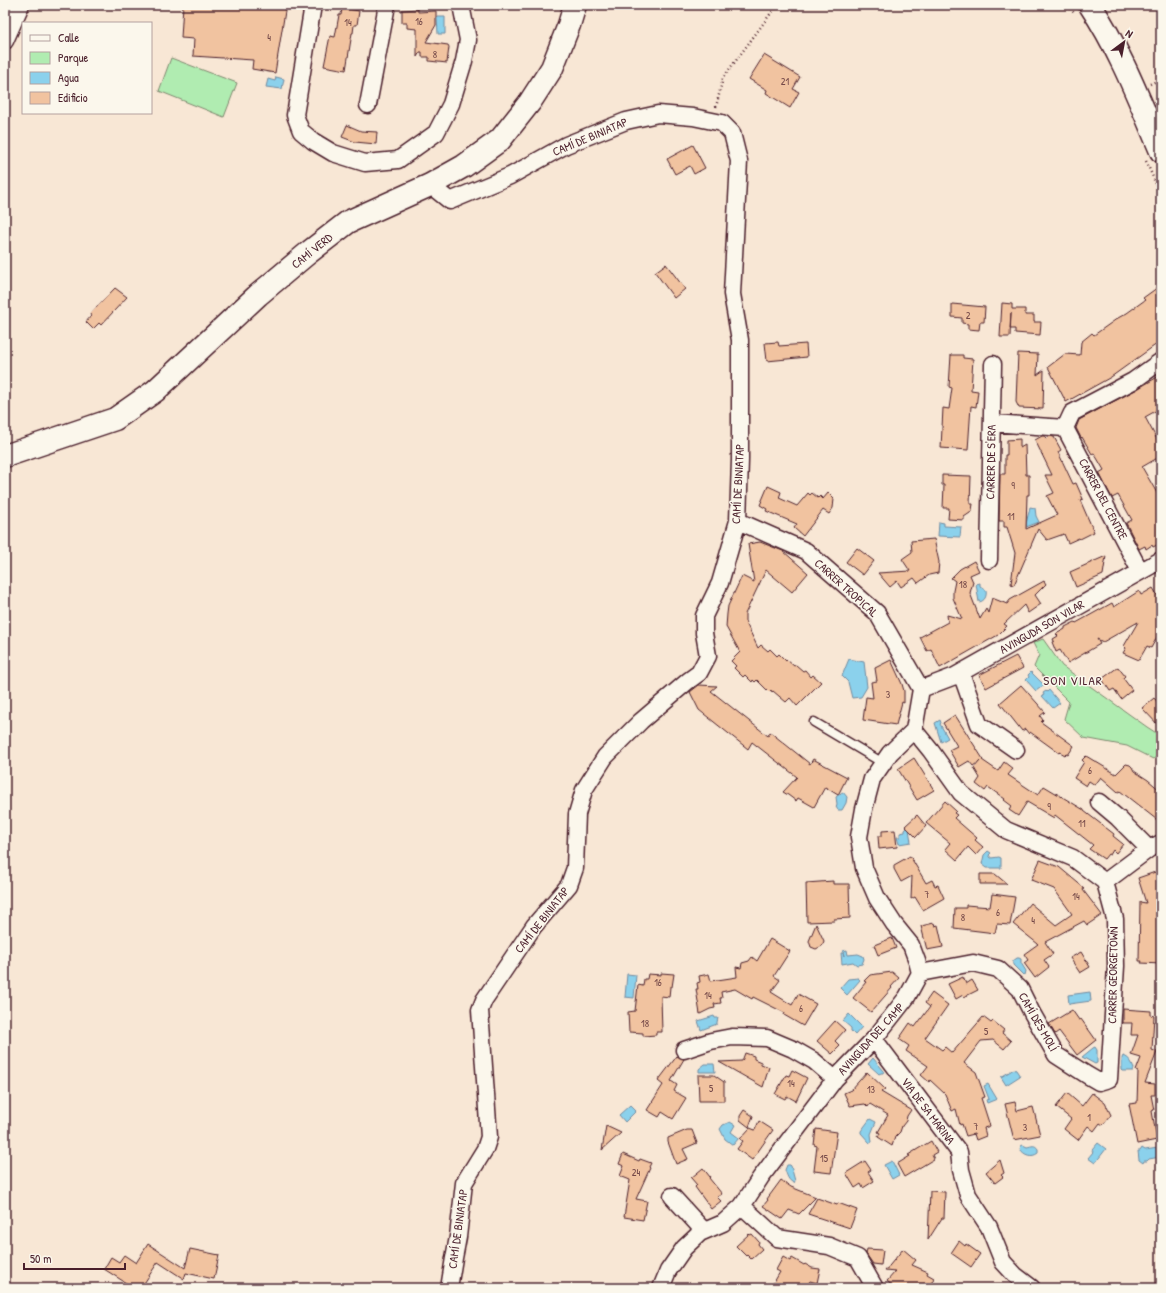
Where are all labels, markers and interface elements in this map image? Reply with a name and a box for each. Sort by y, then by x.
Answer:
house number: 16 [415,15,423,28]
house number: 14 [344,16,352,29]
legend [22,22,152,114]
north arrow [1104,22,1144,62]
text: N [1123,26,1136,41]
text: Calle [58,29,79,46]
house number: 4 [267,31,271,44]
house number: 8 [433,48,437,61]
text: Parque [58,49,88,66]
text: Agua [58,69,79,86]
house number: 21 [781,75,790,88]
text: Edificio [58,89,88,106]
street label: CAMÍ DE BINIATAP [550,113,630,160]
street label: CAMÍ VERD [288,229,336,272]
house number: 2 [966,309,971,322]
street label: CARRER DE S'ERA [981,424,1000,499]
street label: CAMÍ DE BINIATAP [727,443,748,524]
street label: CARRER DEL CENTRE [1075,455,1132,543]
house number: 9 [1011,479,1015,492]
house number: 11 [1007,510,1015,523]
street label: CARRER TROPICAL [811,555,882,621]
house number: 18 [959,578,967,591]
street label: AVINGUDA SON VILAR [996,595,1088,658]
district label: SON VILAR [1043,671,1103,689]
house number: 3 [886,688,891,701]
house number: 6 [1088,764,1092,777]
house number: 9 [1047,800,1051,813]
house number: 11 [1078,817,1086,830]
street label: CAMÍ DE BINIATAP [510,883,573,956]
house number: 7 [925,888,930,901]
house number: 14 [1072,890,1080,903]
house number: 6 [996,906,1000,919]
house number: 8 [961,911,965,924]
house number: 4 [1031,914,1035,927]
street label: CARRER GEORGETOWN [1103,926,1122,1024]
house number: 16 [654,976,662,989]
house number: 14 [704,989,712,1002]
street label: CAMÍ DES MOLÍ [1015,989,1062,1055]
street label: AVINGUDA DEL CAMP [834,999,908,1079]
house number: 6 [799,1002,803,1015]
house number: 18 [641,1017,649,1030]
house number: 5 [984,1025,989,1038]
street label: VIA DE SA MARINA [898,1074,959,1148]
house number: 14 [787,1077,795,1090]
house number: 5 [709,1082,714,1095]
house number: 13 [867,1083,876,1096]
house number: 1 [1087,1111,1091,1124]
house number: 7 [974,1120,979,1133]
house number: 3 [1023,1121,1028,1134]
house number: 15 [820,1152,829,1165]
house number: 24 [632,1166,640,1179]
street label: CAMÍ DE BINIATAP [444,1188,472,1270]
scale bar [24,1245,125,1271]
text: 50 m [30,1250,51,1267]

